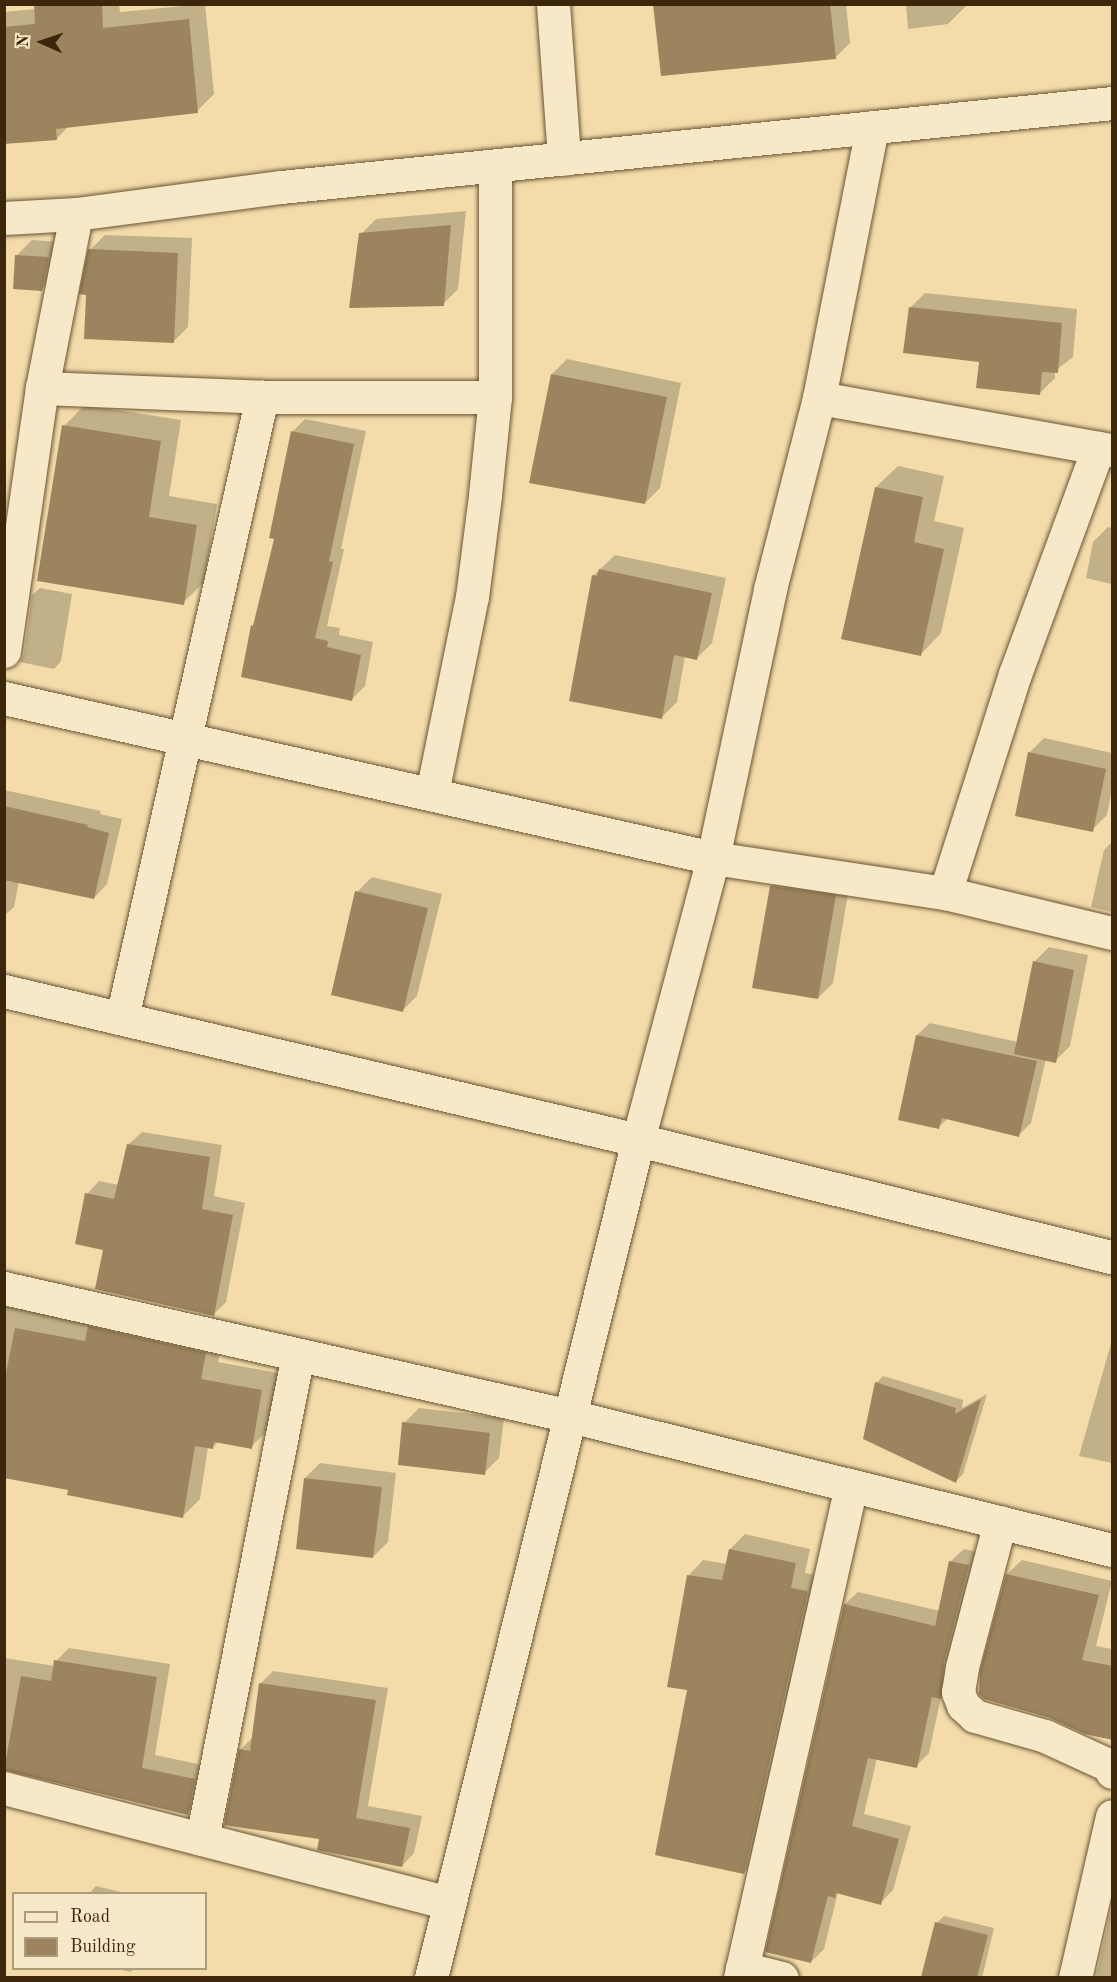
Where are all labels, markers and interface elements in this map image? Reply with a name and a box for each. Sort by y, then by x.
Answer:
north arrow [12,12,72,72]
text: N [16,35,32,48]
legend [12,1892,207,1970]
text: Road [70,1908,110,1926]
text: Building [70,1938,135,1956]

